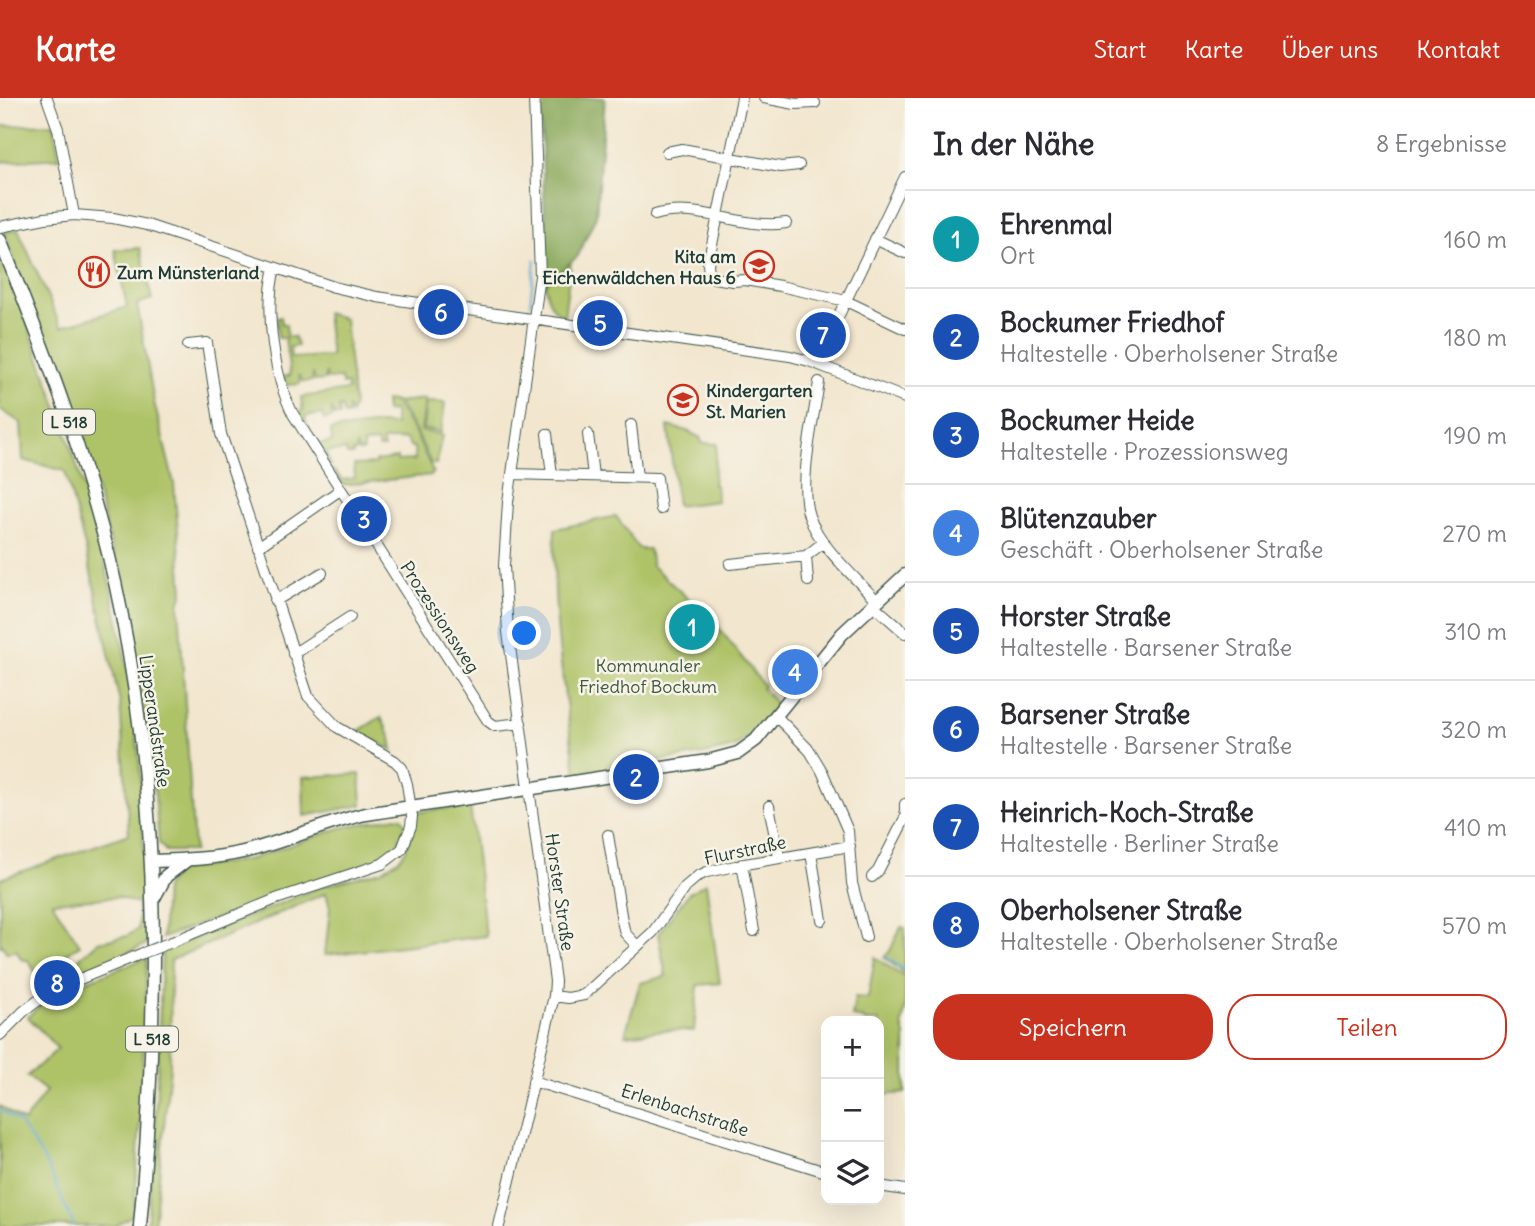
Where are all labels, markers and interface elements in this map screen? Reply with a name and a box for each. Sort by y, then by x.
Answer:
text: Karte [35,28,116,70]
text: Start [1094,34,1146,64]
text: Karte [1184,34,1243,64]
text: Über uns [1281,34,1378,64]
text: Kontakt [1416,34,1500,64]
text: In der Nähe [933,125,1095,163]
text: 8 Ergebnisse [1376,129,1507,158]
text: Ehrenmal [1000,208,1113,241]
text: 1 [951,225,961,254]
text: 160 m [1444,225,1507,254]
text: Ort [1000,241,1035,270]
place label: Kita am Eichenwäldchen Haus 6 [542,245,736,289]
school or university icon: Kita am Eichenwäldchen Haus 6 [742,249,776,283]
restaurant icon: Zum Münsterland [77,255,111,289]
place label: Zum Münsterland [117,261,260,284]
pin: 6 [418,286,464,338]
pin: 5 [577,297,623,349]
text: Bockumer Friedhof [1000,306,1224,339]
pin: 7 [800,309,846,361]
text: 2 [950,323,962,352]
text: 180 m [1444,323,1507,352]
text: Haltestelle · Oberholsener Straße [1000,339,1338,368]
place label: Kindergarten St. Marien [706,379,813,423]
school or university icon: Kindergarten St. Marien [666,383,700,417]
text: Bockumer Heide [1000,404,1194,437]
road number: L 518 [43,410,95,434]
text: 3 [949,421,963,450]
text: 190 m [1444,421,1507,450]
text: Haltestelle · Prozessionsweg [1000,437,1289,466]
pin: 3 [341,493,387,545]
text: Blütenzauber [1000,502,1157,535]
text: 4 [949,519,963,548]
text: 270 m [1442,519,1507,548]
text: Geschäft · Oberholsener Straße [1000,535,1323,564]
street label: Prozessionsweg [395,557,485,677]
text: Horster Straße [1000,600,1171,633]
pin: 1 [669,601,715,653]
your location [507,616,541,650]
text: 5 [949,617,963,646]
text: 310 m [1444,617,1507,646]
text: Haltestelle · Barsener Straße [1000,633,1292,662]
pin: 4 [772,646,818,698]
street label: Lipperandstraße [134,653,176,789]
park label: Kommunaler Friedhof Bockum [579,654,717,698]
text: Barsener Straße [1000,698,1190,731]
text: 6 [949,715,963,744]
text: 320 m [1441,715,1507,744]
text: Haltestelle · Barsener Straße [1000,731,1292,760]
pin: 2 [613,751,659,803]
text: Heinrich-Koch-Straße [1000,796,1254,829]
text: 7 [950,813,962,842]
text: 410 m [1444,813,1507,842]
text: Haltestelle · Berliner Straße [1000,829,1279,858]
street label: Flurstraße [702,830,788,870]
street label: Horster Straße [540,832,580,952]
text: Oberholsener Straße [1000,894,1242,927]
text: 8 [949,911,963,940]
text: 570 m [1442,911,1507,940]
text: Haltestelle · Oberholsener Straße [1000,927,1338,956]
pin: 8 [34,957,80,1009]
button: Speichern [933,994,1213,1060]
button: Teilen [1227,994,1507,1060]
map controls [821,1016,884,1205]
button: + [821,1016,884,1079]
road number: L 518 [126,1026,178,1051]
street label: Erlenbachstraße [618,1079,752,1141]
button: − [821,1079,884,1142]
button: layers [821,1142,884,1205]

